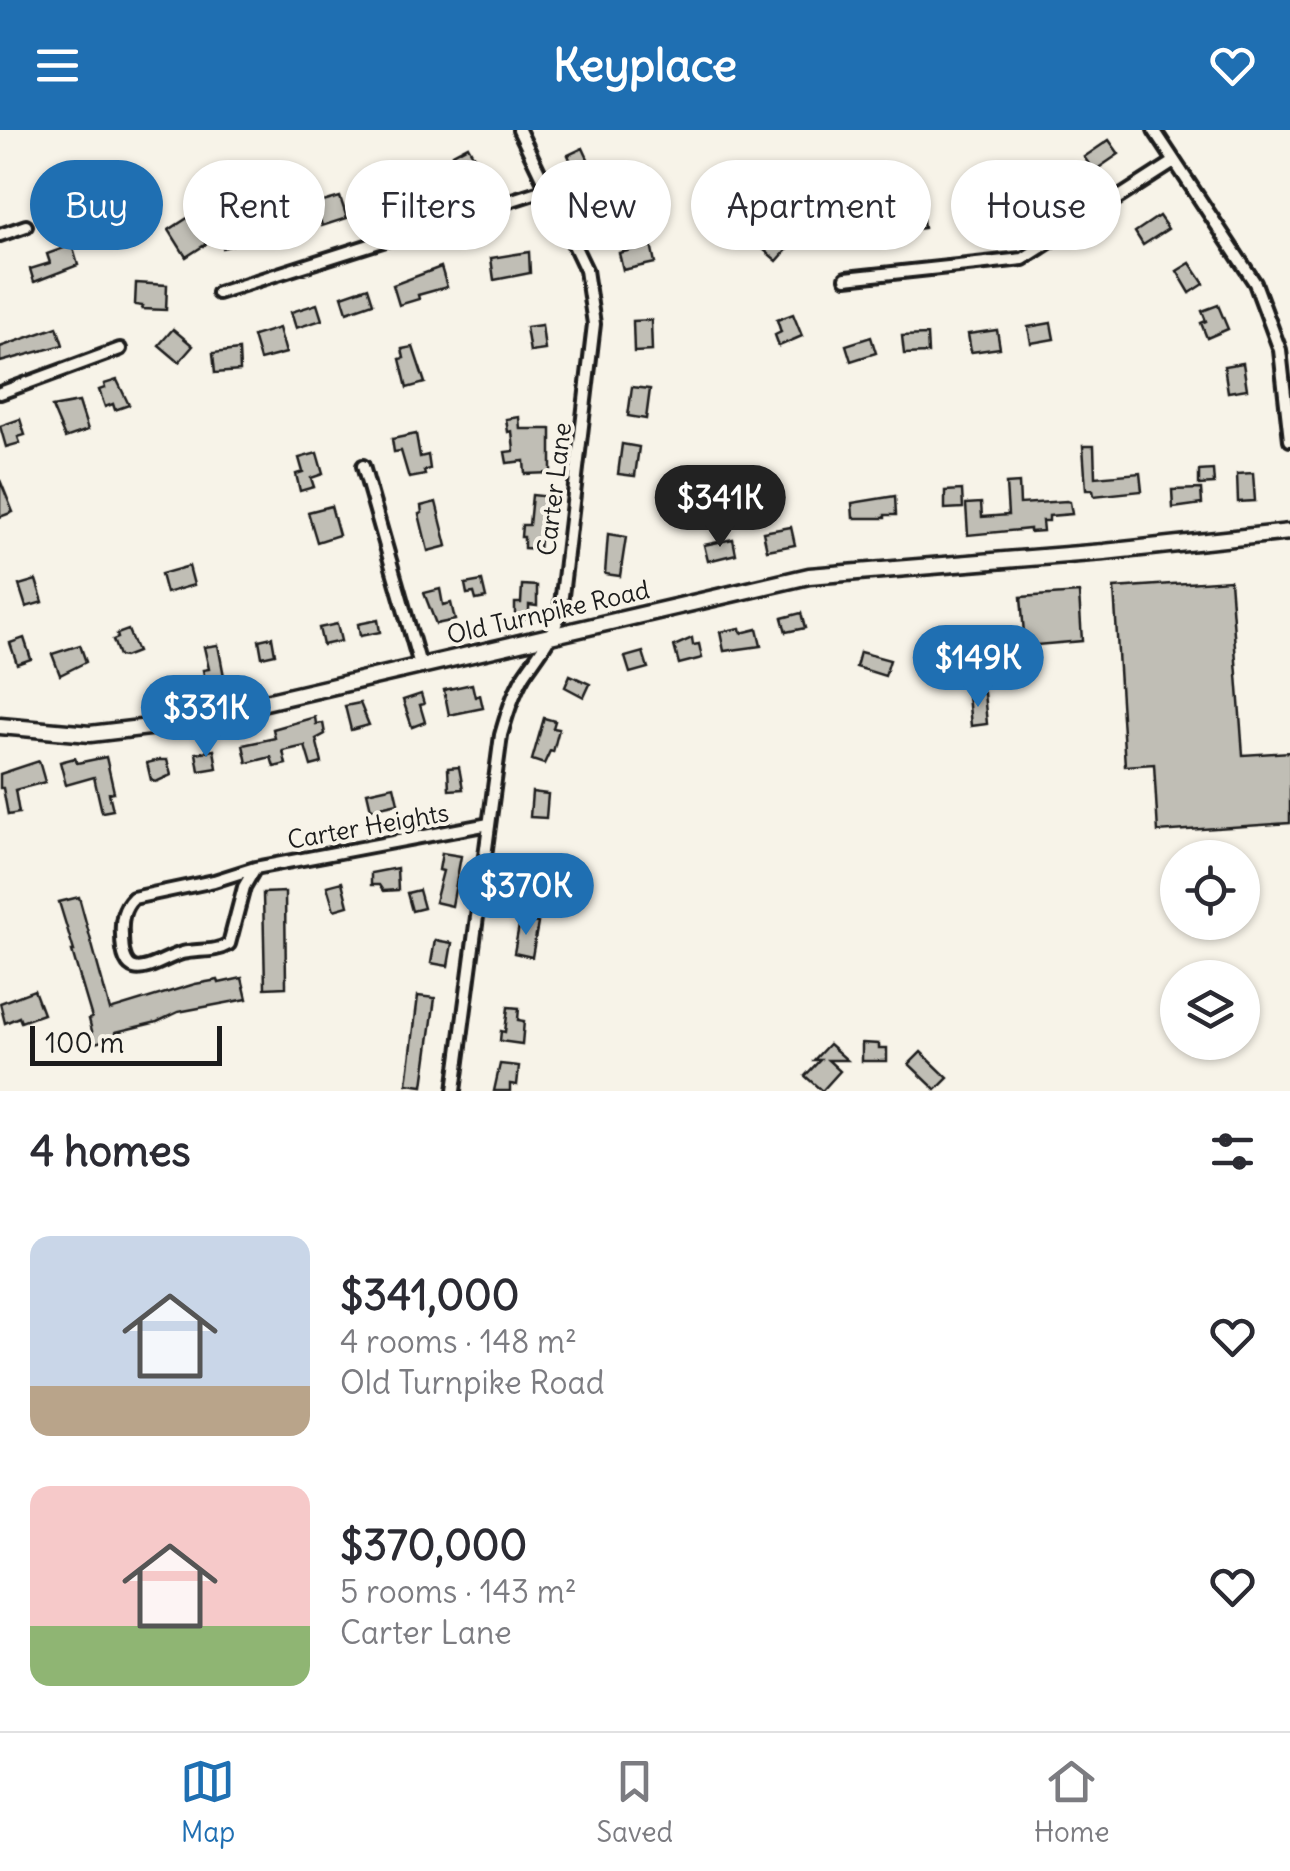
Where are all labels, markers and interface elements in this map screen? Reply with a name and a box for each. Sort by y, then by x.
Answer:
text: Keyplace [553,37,737,93]
icon: menu [30,38,85,93]
icon: heart [1205,38,1260,93]
chip: Buy [30,160,163,250]
chip: Rent [183,160,325,250]
chip: Filters [345,160,511,250]
chip: New [531,160,671,250]
chip: Apartment [691,160,931,250]
chip: House [951,160,1121,250]
street label: Carter Lane [530,420,578,558]
pin: $341K [650,465,790,550]
text: $341K [677,477,763,518]
street label: Old Turnpike Road [444,573,652,651]
pin: $149K [908,625,1048,710]
text: $149K [935,637,1021,678]
pin: $331K [136,675,276,760]
text: $331K [163,687,249,728]
street label: Carter Heights [285,796,451,856]
map controls [1160,840,1260,1060]
button: locate [1160,840,1260,940]
pin: $370K [456,853,596,938]
text: $370K [480,865,572,906]
button: layers [1160,960,1260,1060]
scale bar [30,1021,222,1066]
text: 100 m [45,1025,124,1061]
icon: filters [1205,1124,1260,1179]
text: 4 homes [30,1125,191,1177]
text: $341,000 [340,1269,519,1321]
icon: home [110,1276,230,1396]
icon: heart [1205,1309,1260,1364]
text: 4 rooms · 148 m² [340,1321,577,1362]
text: Old Turnpike Road [340,1362,605,1403]
text: $370,000 [340,1519,527,1571]
icon: home [110,1526,230,1646]
icon: heart [1205,1559,1260,1614]
text: 5 rooms · 143 m² [340,1571,577,1612]
text: Carter Lane [340,1612,512,1653]
tab: Map [180,1754,235,1850]
tab: Saved [596,1754,673,1850]
tab: Home [1034,1754,1110,1850]

